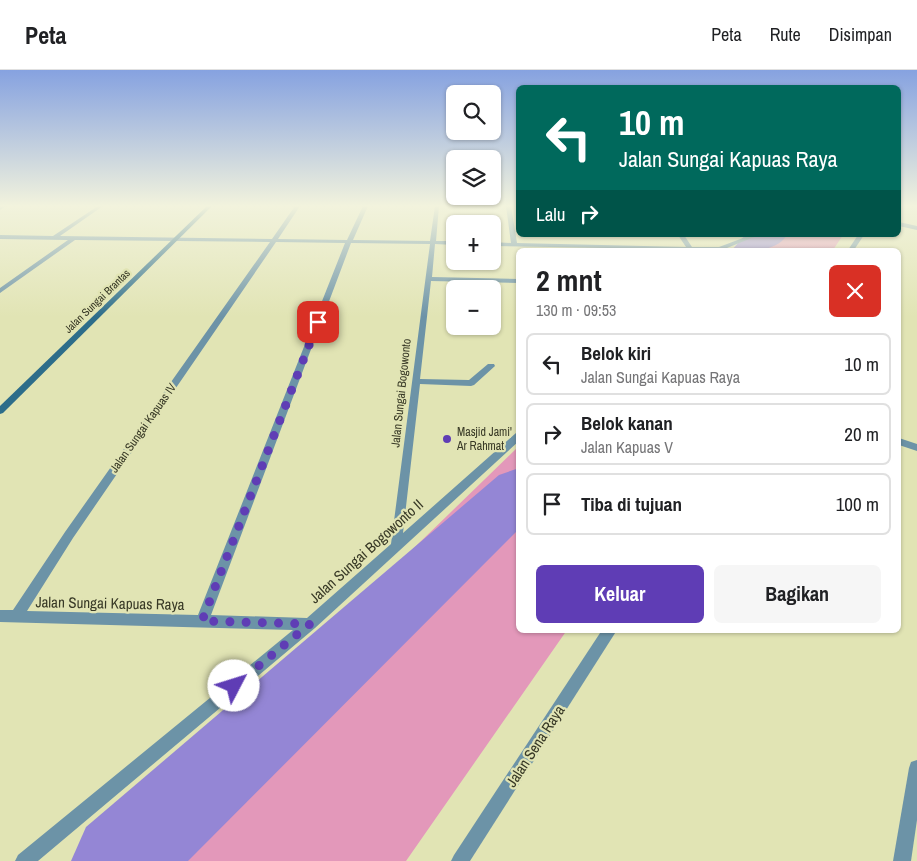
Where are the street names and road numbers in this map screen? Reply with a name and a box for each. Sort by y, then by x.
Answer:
street label: Jalan Sungai Brantas [61,266,133,336]
street label: Jalan Sungai Bogowonto [387,338,415,448]
street label: Jalan Sungai Kapuas IV [106,380,180,476]
street label: Jalan Sungai Bogowonto II [304,494,428,608]
street label: Jalan Sungai Kapuas Raya [35,591,185,615]
street label: Jalan Sena Raya [501,701,569,791]

